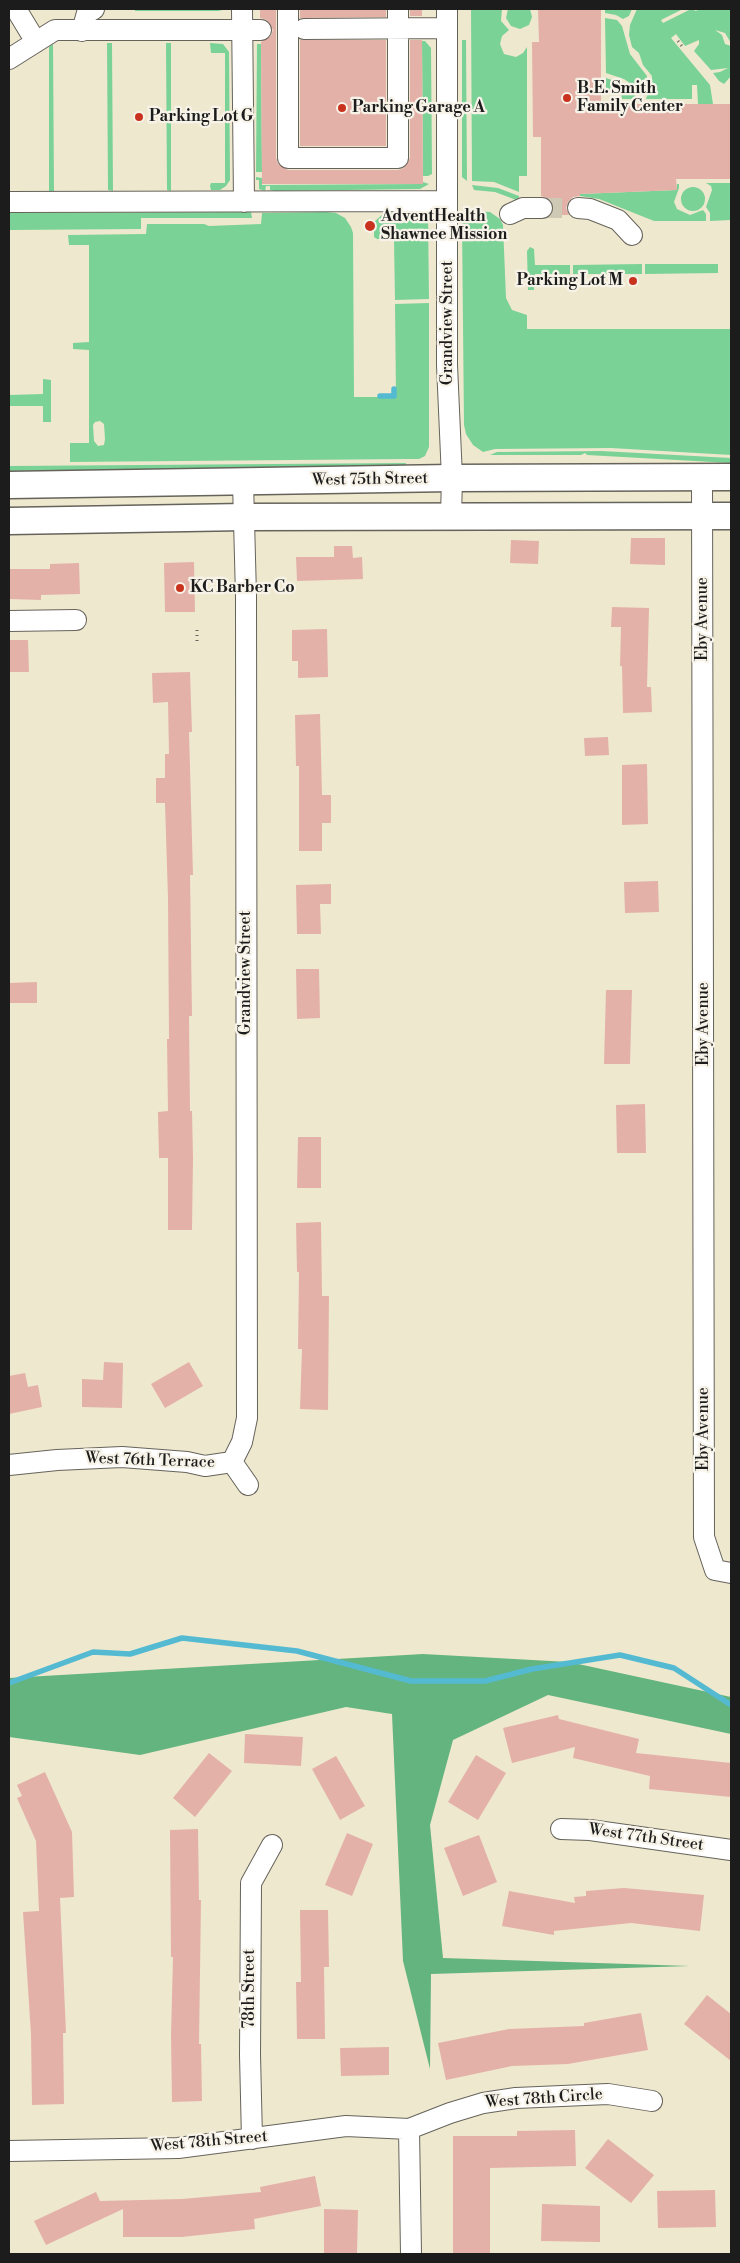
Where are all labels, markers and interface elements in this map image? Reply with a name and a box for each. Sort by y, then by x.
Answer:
place label: B.E. Smith Family Center [577,79,683,117]
marker: B.E. Smith Family Center [561,92,573,104]
place label: Parking Garage A [352,98,485,118]
marker: Parking Garage A [336,102,348,114]
place label: Parking Lot G [149,107,253,127]
marker: Parking Lot G [133,111,145,123]
place label: AdventHealth Shawnee Mission [381,207,507,245]
marker: AdventHealth Shawnee Mission [363,219,377,233]
street label: Grandview Street [438,261,458,385]
place label: Parking Lot M [516,271,623,291]
marker: Parking Lot M [627,275,639,287]
street label: West 75th Street [312,469,428,491]
street label: Eby Avenue [693,577,713,661]
place label: KC Barber Co [190,578,295,598]
marker: KC Barber Co [174,582,186,594]
street label: Grandview Street [236,911,256,1035]
street label: Eby Avenue [694,982,714,1066]
street label: Eby Avenue [694,1387,714,1471]
street label: West 76th Terrace [85,1449,215,1473]
street label: West 77th Street [587,1820,705,1856]
street label: 78th Street [240,1949,260,2029]
street label: West 78th Circle [485,2085,603,2113]
street label: West 78th Street [150,2127,268,2157]

